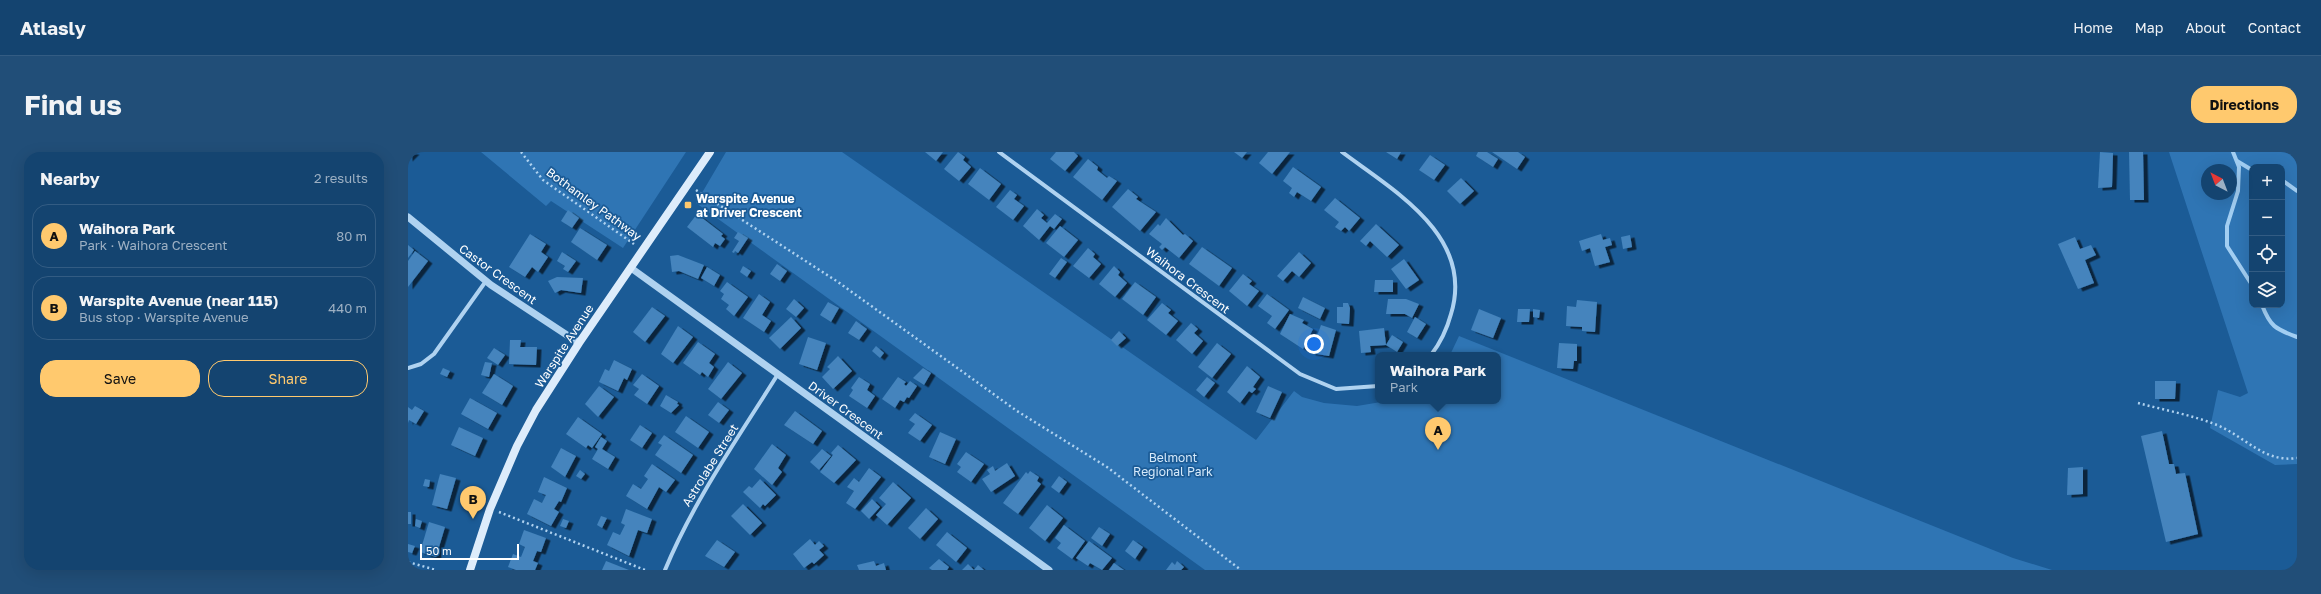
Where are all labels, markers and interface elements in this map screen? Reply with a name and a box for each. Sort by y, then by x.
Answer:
text: Atlasly [20,16,86,39]
text: Home [2073,19,2113,36]
text: Map [2135,19,2163,36]
text: About [2185,19,2226,36]
text: Contact [2248,19,2301,36]
button: Directions [2191,86,2297,123]
text: Find us [24,88,122,121]
street label: Bothamley Pathway [543,164,645,244]
north arrow [2201,164,2237,200]
map controls [2249,164,2285,308]
button: + [2249,164,2285,200]
text: Nearby [40,168,100,189]
text: 2 results [314,170,368,186]
place label: Warspite Avenue at Driver Crescent [696,191,802,220]
marker: Warspite Avenue at Driver Crescent [683,200,693,210]
button: − [2249,200,2285,236]
text: Waihora Park [79,219,175,237]
text: A [49,228,59,244]
text: 80 m [336,228,367,244]
button: locate [2249,236,2285,272]
text: Park · Waihora Crescent [79,237,228,253]
street label: Castor Crescent [456,241,540,307]
street label: Waihora Crescent [1143,243,1233,317]
button: layers [2249,272,2285,308]
text: Warspite Avenue (near 115) [79,291,278,309]
text: B [49,300,59,316]
text: 440 m [328,300,367,316]
street label: Warspite Avenue [531,301,597,391]
text: Bus stop · Warspite Avenue [79,309,249,325]
your location [1304,334,1324,354]
popup [1375,352,1501,404]
button: Save [40,360,200,397]
button: Share [208,360,368,397]
text: Waihora Park [1390,361,1486,379]
street label: Driver Crescent [806,378,887,442]
text: Park [1390,379,1418,395]
pin: A [1425,417,1451,450]
street label: Astrolabe Street [679,421,741,509]
park label: Belmont Regional Park [1133,450,1213,479]
pin: B [460,486,486,519]
scale bar [420,542,519,561]
text: 50 m [426,544,452,557]

